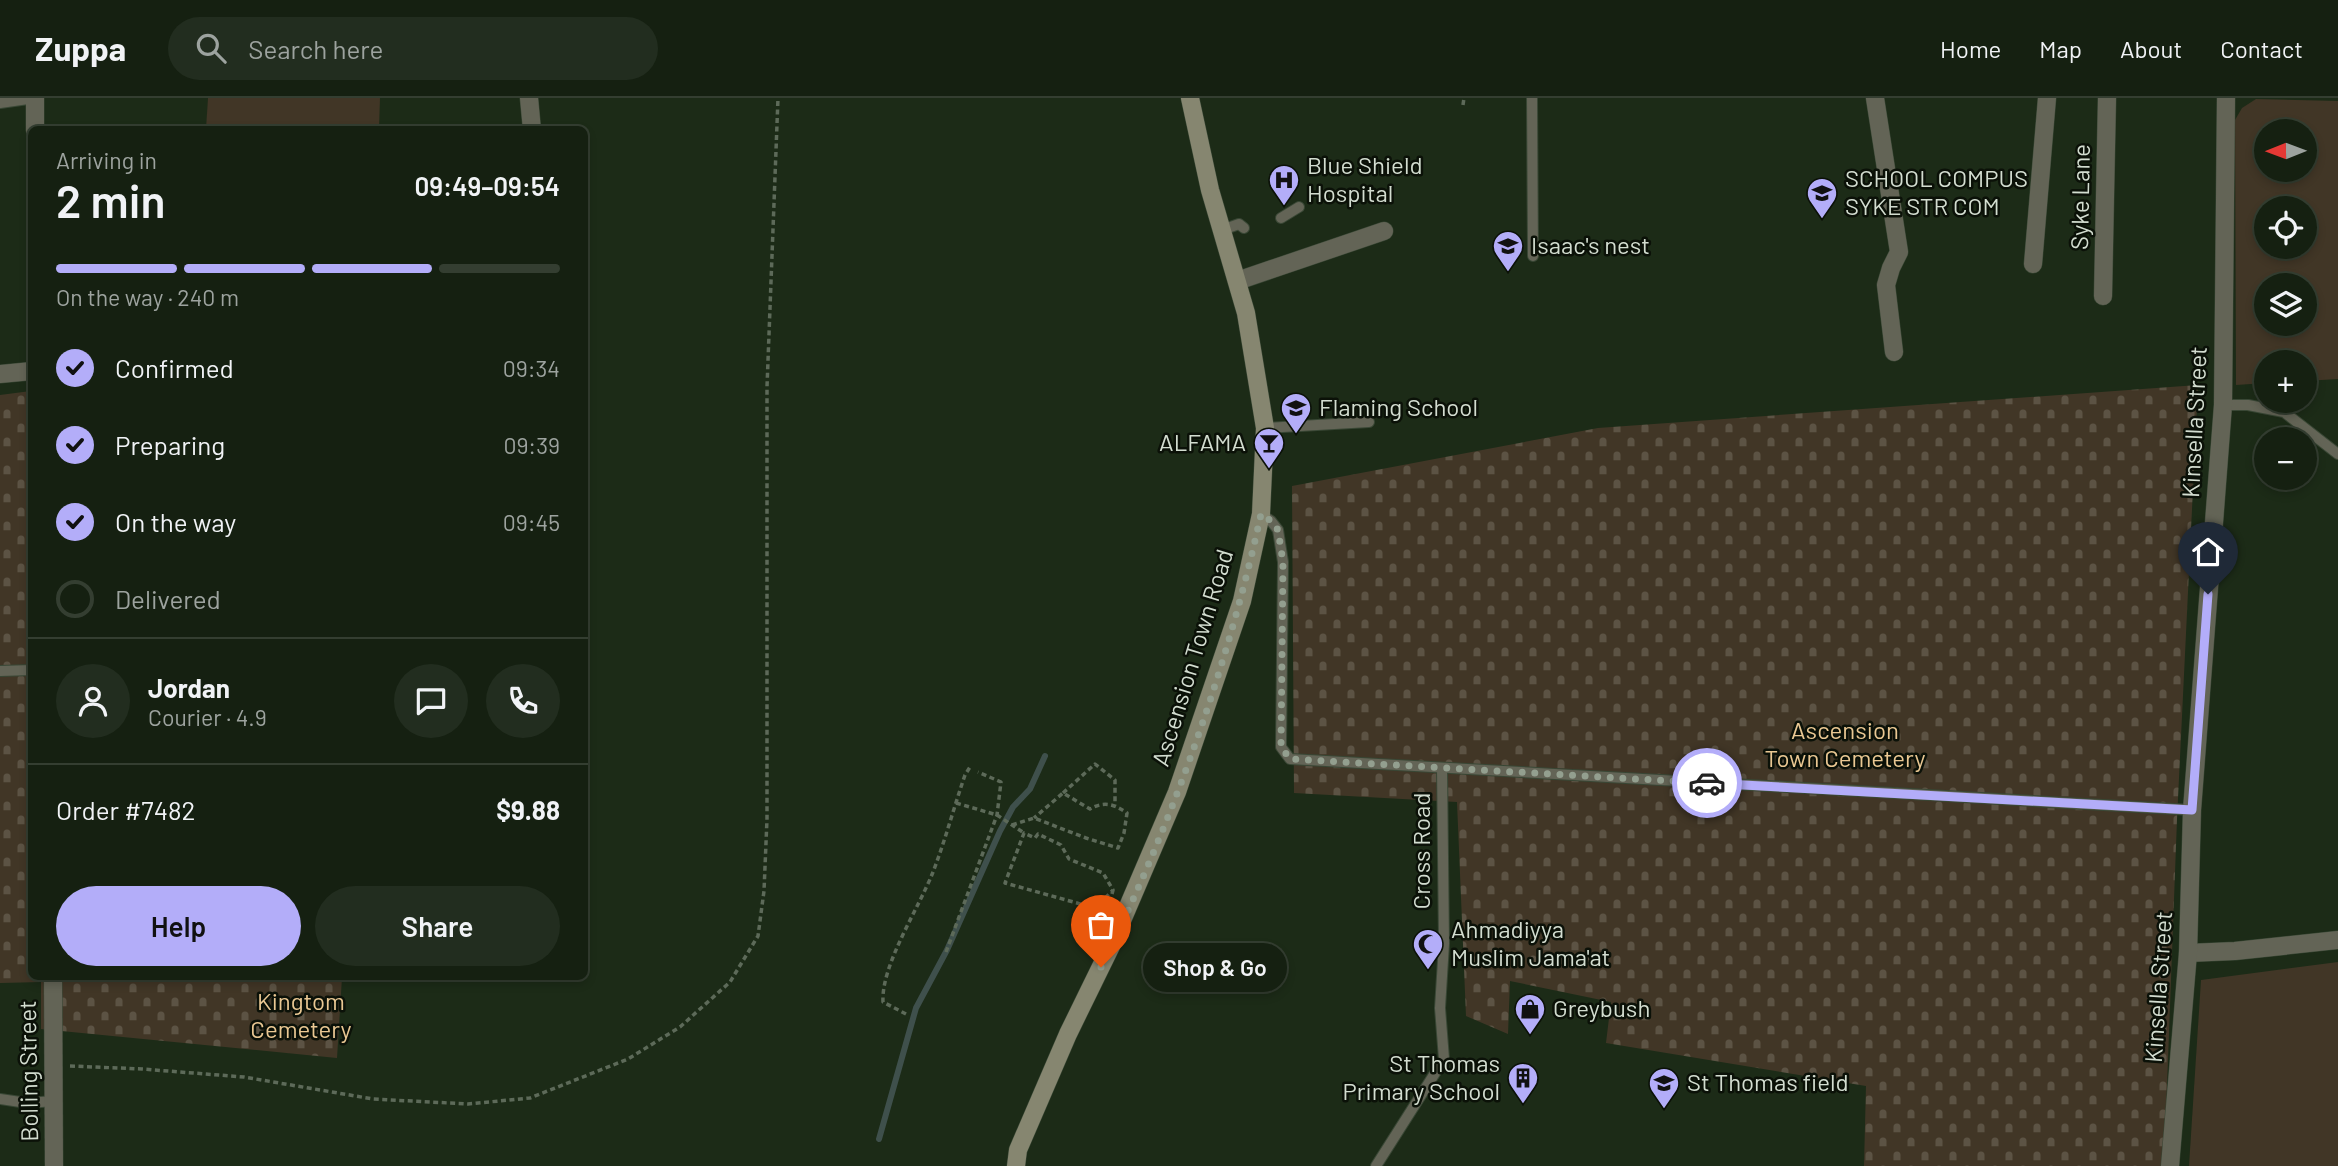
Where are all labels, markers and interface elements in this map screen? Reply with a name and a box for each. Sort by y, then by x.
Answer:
search box [168,17,658,80]
text: Zuppa [35,28,126,68]
icon: search [192,29,230,67]
text: Search here [248,33,383,64]
text: Home [1940,34,2001,63]
text: Map [2039,34,2082,63]
text: About [2120,34,2182,63]
text: Contact [2220,34,2303,63]
north arrow [2254,119,2317,182]
map controls [2254,119,2317,490]
street label: Syke Lane [2064,144,2095,250]
text: Arriving in [56,146,157,174]
place label: Blue Shield Hospital [1307,150,1423,207]
hospital icon: Blue Shield Hospital [1267,163,1301,207]
place label: SCHOOL COMPUS SYKE STR COM [1845,163,2028,220]
text: 09:49–09:54 [415,170,560,201]
text: 2 min [56,172,165,227]
school or university icon: SCHOOL COMPUS SYKE STR COM [1805,176,1839,220]
button: locate [2254,196,2317,259]
school or university icon: Isaac's nest [1491,229,1525,273]
place label: Isaac's nest [1531,230,1650,259]
button: layers [2254,273,2317,336]
text: On the way · 240 m [56,283,239,311]
street label: Kinsella Street [2175,345,2212,498]
icon: check [56,349,94,387]
button: + [2254,350,2317,413]
text: Confirmed [115,352,234,383]
text: 09:34 [503,354,560,382]
school or university icon: Flaming School [1279,391,1313,435]
place label: Flaming School [1319,392,1478,421]
icon: check [56,426,94,464]
bar icon: ALFAMA [1252,426,1286,470]
place label: ALFAMA [1159,427,1246,456]
button: − [2254,427,2317,490]
text: Preparing [115,429,225,460]
text: 09:39 [503,431,560,459]
icon: check [56,503,94,541]
text: On the way [115,506,236,537]
text: 09:45 [503,508,560,536]
pin [2178,522,2238,594]
icon: home [2189,533,2227,571]
street label: Ascension Town Road [1145,546,1238,770]
text: Delivered [115,583,221,614]
button: person [56,664,130,738]
button: chat [394,664,468,738]
button: phone [486,664,560,738]
text: Jordan [148,672,230,703]
text: Courier · 4.9 [148,703,267,731]
park label: Ascension Town Cemetery [1765,715,1925,772]
courier [1672,748,1742,818]
icon: car [1688,764,1726,802]
street label: Cross Road [1406,793,1435,909]
text: Order #7482 [56,794,195,825]
text: $9.88 [496,794,560,825]
button: Help [56,886,301,966]
button: Share [315,886,560,966]
pin [1071,895,1131,967]
icon: bag [1082,906,1120,944]
street label: Kinsella Street [2138,910,2177,1064]
place label: Ahmadiyya Muslim Jama'at [1451,914,1610,971]
mosque icon: Ahmadiyya Muslim Jama'at [1411,927,1445,971]
callout: Shop & Go [1143,942,1286,992]
text: Shop & Go [1163,953,1267,981]
park label: Kingtom Cemetery [250,986,352,1043]
shop icon: Greybush [1513,992,1547,1036]
place label: Greybush [1553,993,1650,1022]
street label: Bolling Street [12,1000,43,1142]
place label: St Thomas Primary School [1343,1048,1500,1105]
building icon: St Thomas Primary School [1506,1061,1540,1105]
school or university icon: St Thomas field [1647,1066,1681,1110]
place label: St Thomas field [1687,1067,1849,1096]

